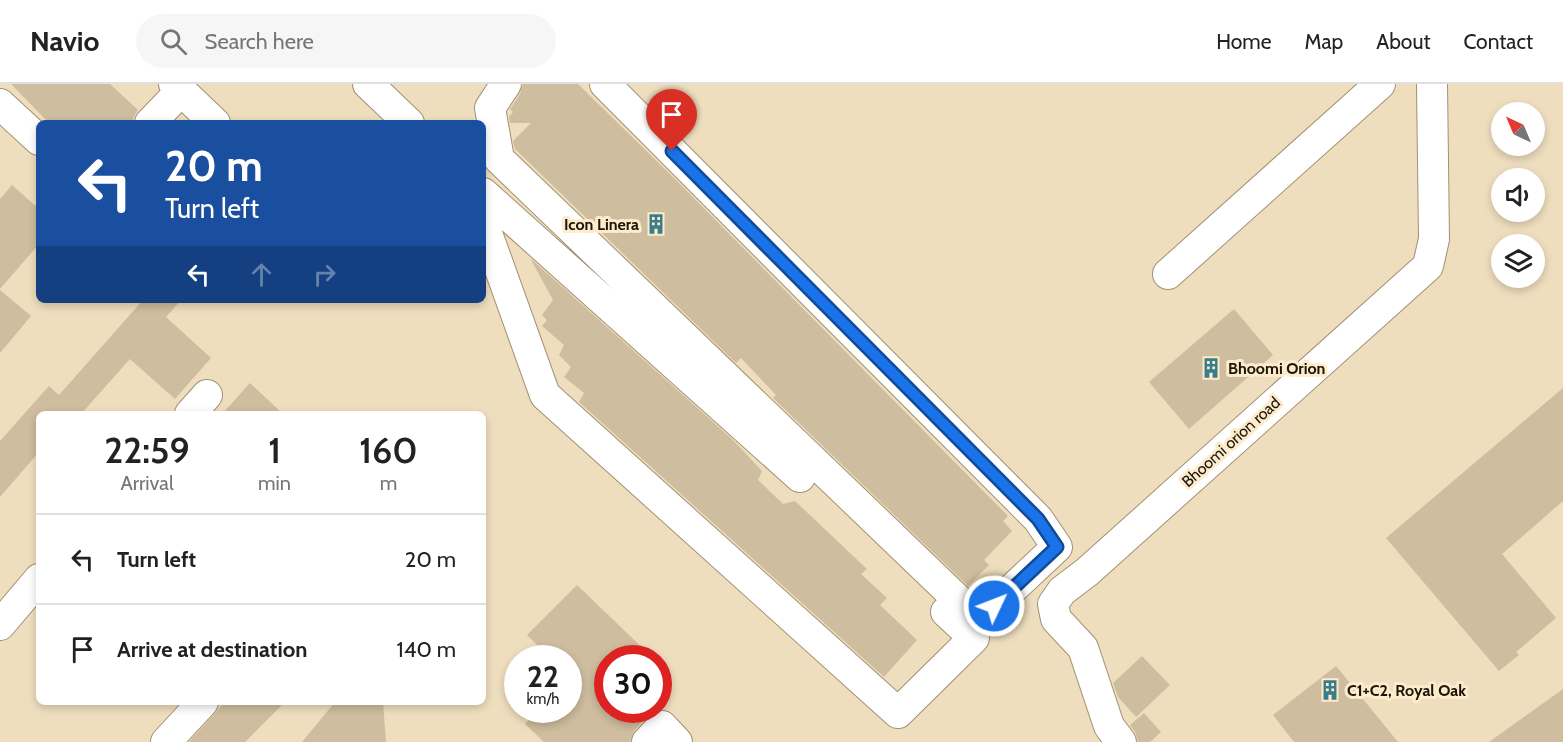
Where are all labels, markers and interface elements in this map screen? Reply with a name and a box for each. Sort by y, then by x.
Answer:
search box [136,14,556,68]
text: Navio [30,24,100,58]
icon: search [157,25,190,58]
text: Search here [205,28,314,55]
text: Home [1216,29,1272,54]
text: Map [1305,29,1343,54]
text: About [1376,29,1430,54]
text: Contact [1463,29,1533,54]
pin [646,89,697,151]
icon: arrive [655,98,688,131]
north arrow [1491,102,1545,156]
map controls [1491,102,1545,288]
text: 20 m [165,140,263,192]
icon: left [66,144,144,222]
button: sound [1491,168,1545,222]
text: Turn left [165,192,259,225]
building icon: Icon Linera [644,212,668,236]
place label: Icon Linera [564,215,639,234]
button: layers [1491,234,1545,288]
icon: left [182,258,215,291]
icon: ahead [245,258,278,291]
icon: right [308,258,341,291]
building icon: Bhoomi Orion [1199,356,1223,380]
place label: Bhoomi Orion [1228,359,1325,378]
street label: Bhoomi orion road [1178,393,1284,491]
text: 22:59 [104,428,190,472]
text: 1 [268,428,281,472]
text: 160 [359,428,418,472]
text: Arrival [120,471,174,495]
text: min [258,471,291,495]
text: m [380,471,397,495]
icon: left [66,543,99,576]
text: Turn left [117,546,196,573]
text: 20 m [405,546,456,573]
position arrow [962,574,1026,638]
icon: arrive [66,633,99,666]
text: Arrive at destination [117,636,307,663]
text: 140 m [397,636,456,663]
speed limit sign: 30 [594,645,672,723]
text: 22 [527,658,559,695]
building icon: C1+C2, Royal Oak [1318,678,1342,702]
place label: C1+C2, Royal Oak [1347,681,1466,700]
text: km/h [527,690,559,708]

